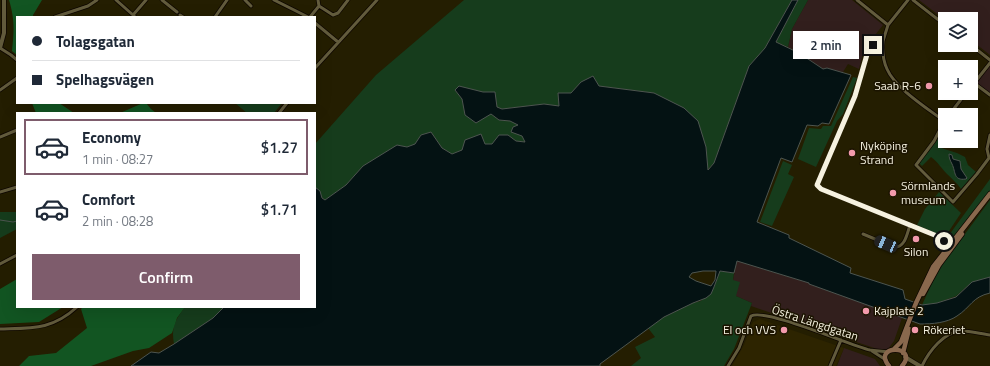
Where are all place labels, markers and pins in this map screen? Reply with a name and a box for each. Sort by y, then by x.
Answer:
place label: Saab R-6 [874,76,921,95]
marker: Saab R-6 [924,81,934,91]
place label: Nyköping Strand [860,136,907,169]
marker: Nyköping Strand [847,148,857,158]
place label: Sörmlands museum [901,176,956,209]
marker: Sörmlands museum [888,188,898,198]
marker: Silon [911,234,921,244]
place label: Silon [904,242,928,261]
place label: Kajplats 2 [874,301,924,320]
marker: Kajplats 2 [861,306,871,316]
place label: El och VVS [723,320,776,339]
place label: Rökeriet [923,320,966,339]
marker: El och VVS [779,325,789,335]
marker: Rökeriet [910,325,920,335]

